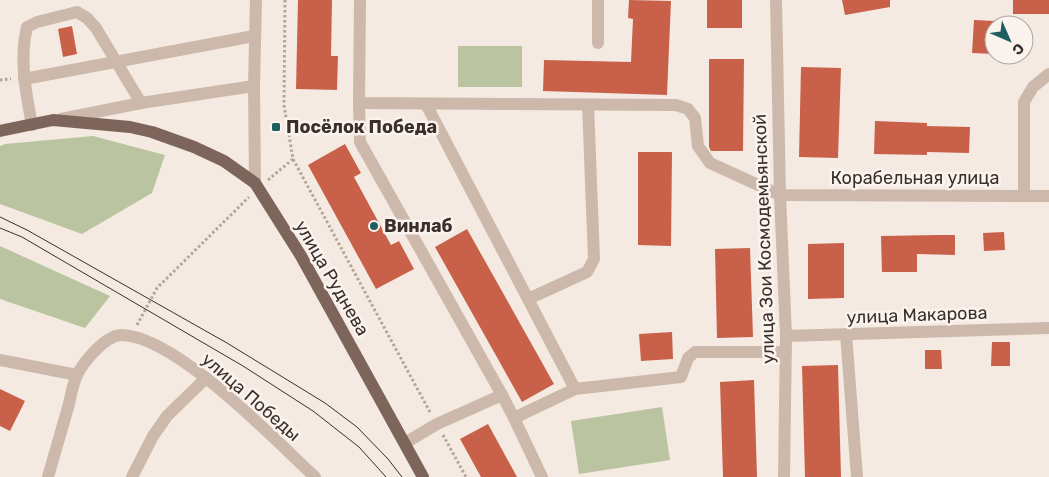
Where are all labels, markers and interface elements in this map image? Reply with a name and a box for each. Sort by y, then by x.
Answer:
north arrow [984,15,1034,65]
text: С [1008,39,1027,58]
street label: улица Зои Космодемьянской [749,114,779,364]
place label: Посёлок Победа [286,116,437,138]
marker: Посёлок Победа [270,121,282,133]
street label: Корабельная улица [831,167,999,189]
place label: Винлаб [384,215,453,237]
street label: улица Руднева [290,216,374,340]
marker: Винлаб [368,220,380,232]
street label: улица Макарова [846,302,988,328]
street label: улица Победы [197,348,305,446]

